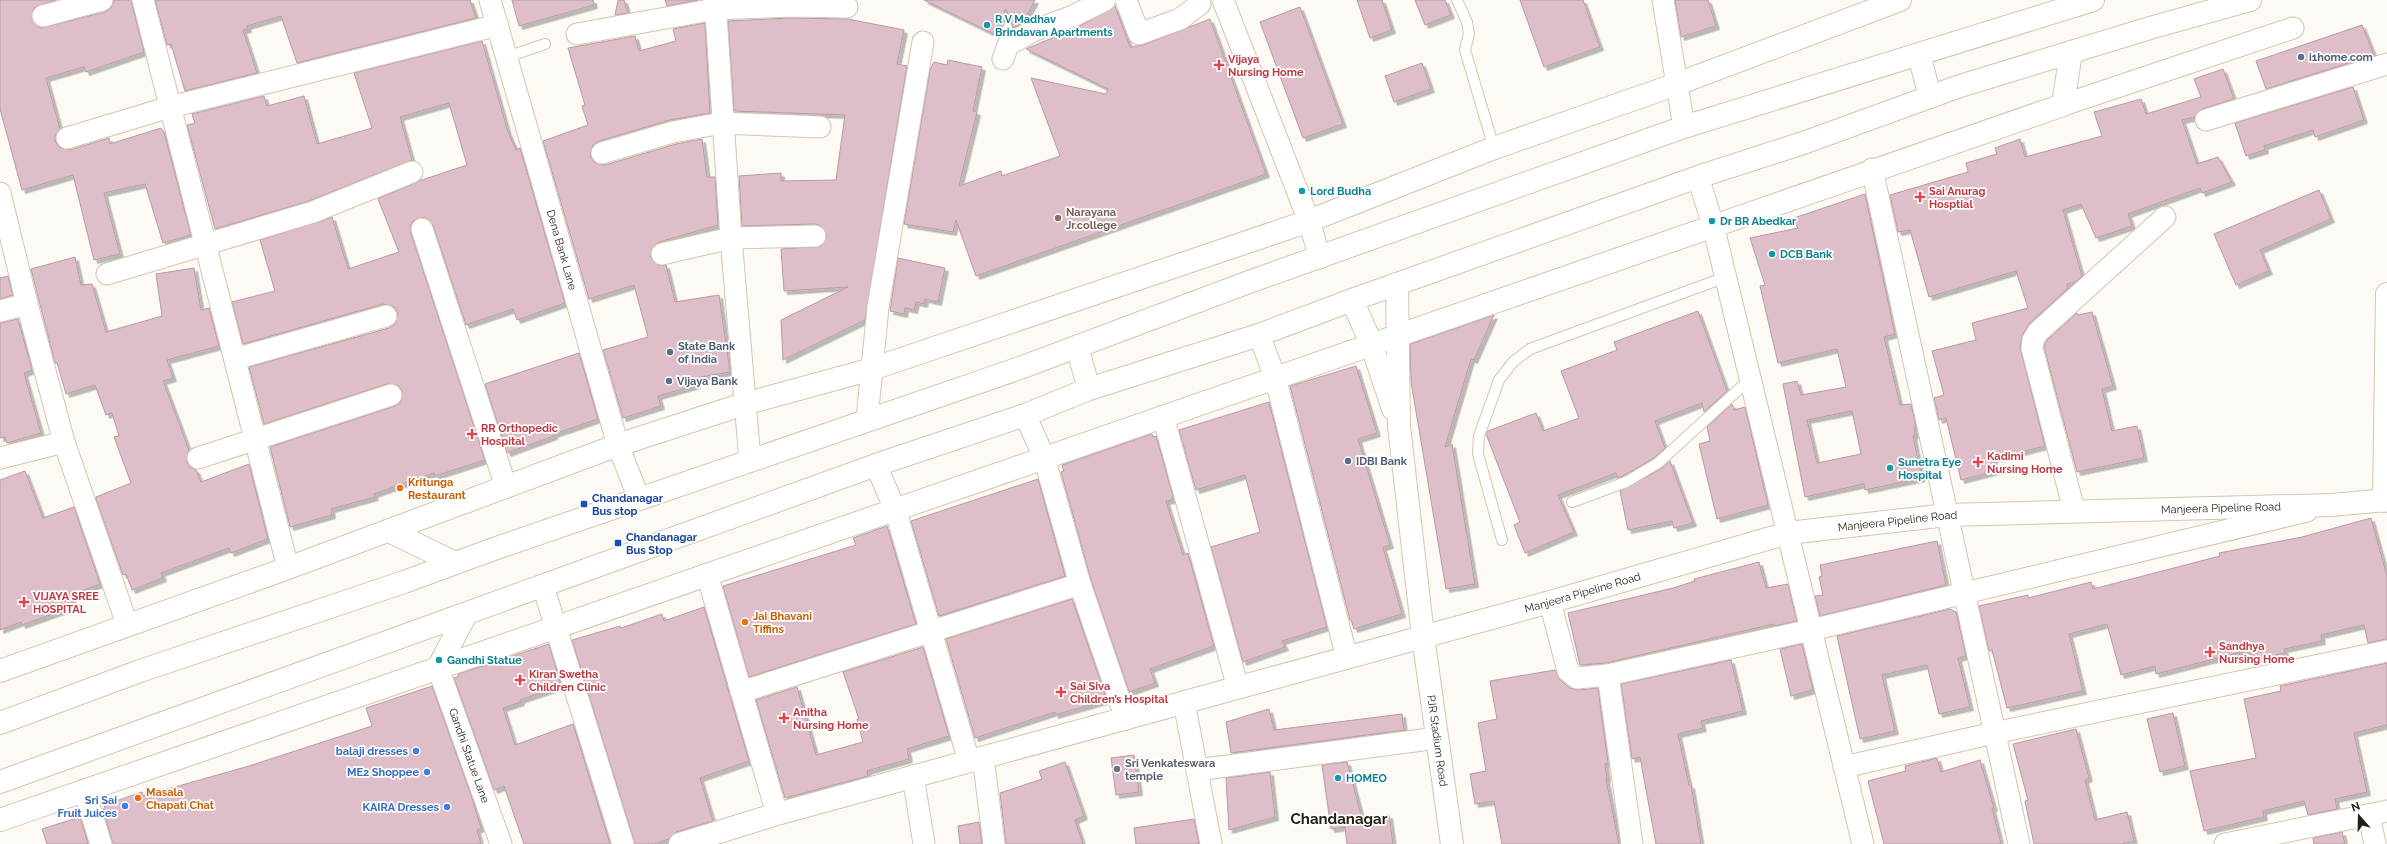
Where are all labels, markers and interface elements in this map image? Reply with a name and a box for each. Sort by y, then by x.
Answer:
place label: R V Madhav Brindavan Apartments [995,13,1113,39]
marker: R V Madhav Brindavan Apartments [982,20,992,30]
place label: i1home.com [2309,51,2373,64]
marker: i1home.com [2296,52,2306,62]
place label: Vijaya Nursing Home [1228,53,1304,79]
marker: Vijaya Nursing Home [1213,59,1225,71]
place label: Lord Budha [1310,185,1371,198]
place label: Sai Anurag Hosptial [1929,185,1986,211]
marker: Lord Budha [1297,186,1307,196]
marker: Sai Anurag Hosptial [1914,191,1926,203]
place label: Narayana Jr.college [1066,206,1117,232]
street label: Dena Bank Lane [544,208,579,292]
marker: Narayana Jr.college [1053,213,1063,223]
place label: Dr BR Abedkar [1720,215,1797,228]
marker: Dr BR Abedkar [1707,216,1717,226]
place label: DCB Bank [1780,248,1833,261]
marker: DCB Bank [1767,249,1777,259]
place label: State Bank of India [678,340,736,366]
marker: State Bank of India [665,347,675,357]
place label: Vijaya Bank [677,375,739,388]
marker: Vijaya Bank [664,376,674,386]
place label: RR Orthopedic Hospital [481,422,558,448]
marker: RR Orthopedic Hospital [466,428,478,440]
place label: Kadimi Nursing Home [1987,450,2063,476]
place label: IDBI Bank [1356,455,1408,468]
marker: IDBI Bank [1343,456,1353,466]
place label: Sunetra Eye Hospital [1898,456,1961,482]
marker: Kadimi Nursing Home [1972,456,1984,468]
marker: Sunetra Eye Hospital [1885,463,1895,473]
place label: Kritunga Restaurant [408,476,467,502]
marker: Kritunga Restaurant [395,483,405,493]
place label: Chandanagar Bus stop [592,492,664,518]
marker: Chandanagar Bus stop [579,499,589,509]
street label: Manjeera Pipeline Road [2161,500,2281,516]
street label: Manjeera Pipeline Road [1837,509,1958,534]
place label: Chandanagar Bus Stop [626,531,698,557]
marker: Chandanagar Bus Stop [613,538,623,548]
street label: Manjeera Pipeline Road [1523,570,1642,616]
place label: VIJAYA SREE HOSPITAL [33,590,99,616]
marker: VIJAYA SREE HOSPITAL [18,596,30,608]
place label: Jai Bhavani Tiffins [753,610,812,636]
marker: Jai Bhavani Tiffins [740,617,750,627]
place label: Sandhya Nursing Home [2219,640,2295,666]
marker: Sandhya Nursing Home [2204,646,2216,658]
place label: Gandhi Statue [447,654,522,667]
marker: Gandhi Statue [434,655,444,665]
place label: Kiran Swetha Children Clinic [529,668,606,694]
marker: Kiran Swetha Children Clinic [514,674,526,686]
place label: Sai Siva Children’s Hospital [1070,680,1169,706]
marker: Sai Siva Children’s Hospital [1055,686,1067,698]
street label: PJR Stadium Road [1424,694,1450,787]
place label: Anitha Nursing Home [793,706,869,732]
street label: Gandhi Statue Lane [446,707,492,805]
marker: Anitha Nursing Home [778,712,790,724]
place label: balaji dresses [336,745,409,758]
marker: balaji dresses [411,746,421,756]
place label: Sri Venkateswara temple [1125,757,1215,783]
marker: Sri Venkateswara temple [1112,764,1122,774]
place label: ME2 Shoppee [347,766,419,779]
marker: ME2 Shoppee [422,767,432,777]
place label: HOMEO [1346,772,1387,785]
marker: HOMEO [1333,773,1343,783]
place label: Masala Chapati Chat [146,786,215,812]
marker: Masala Chapati Chat [133,793,143,803]
place label: Sri Sai Fruit Juices [57,794,118,820]
north arrow [2339,796,2379,836]
text: N [2350,800,2362,815]
marker: Sri Sai Fruit Juices [120,801,130,811]
place label: KAIRA Dresses [363,801,440,814]
marker: KAIRA Dresses [442,802,452,812]
district label: Chandanagar [1291,810,1388,828]

